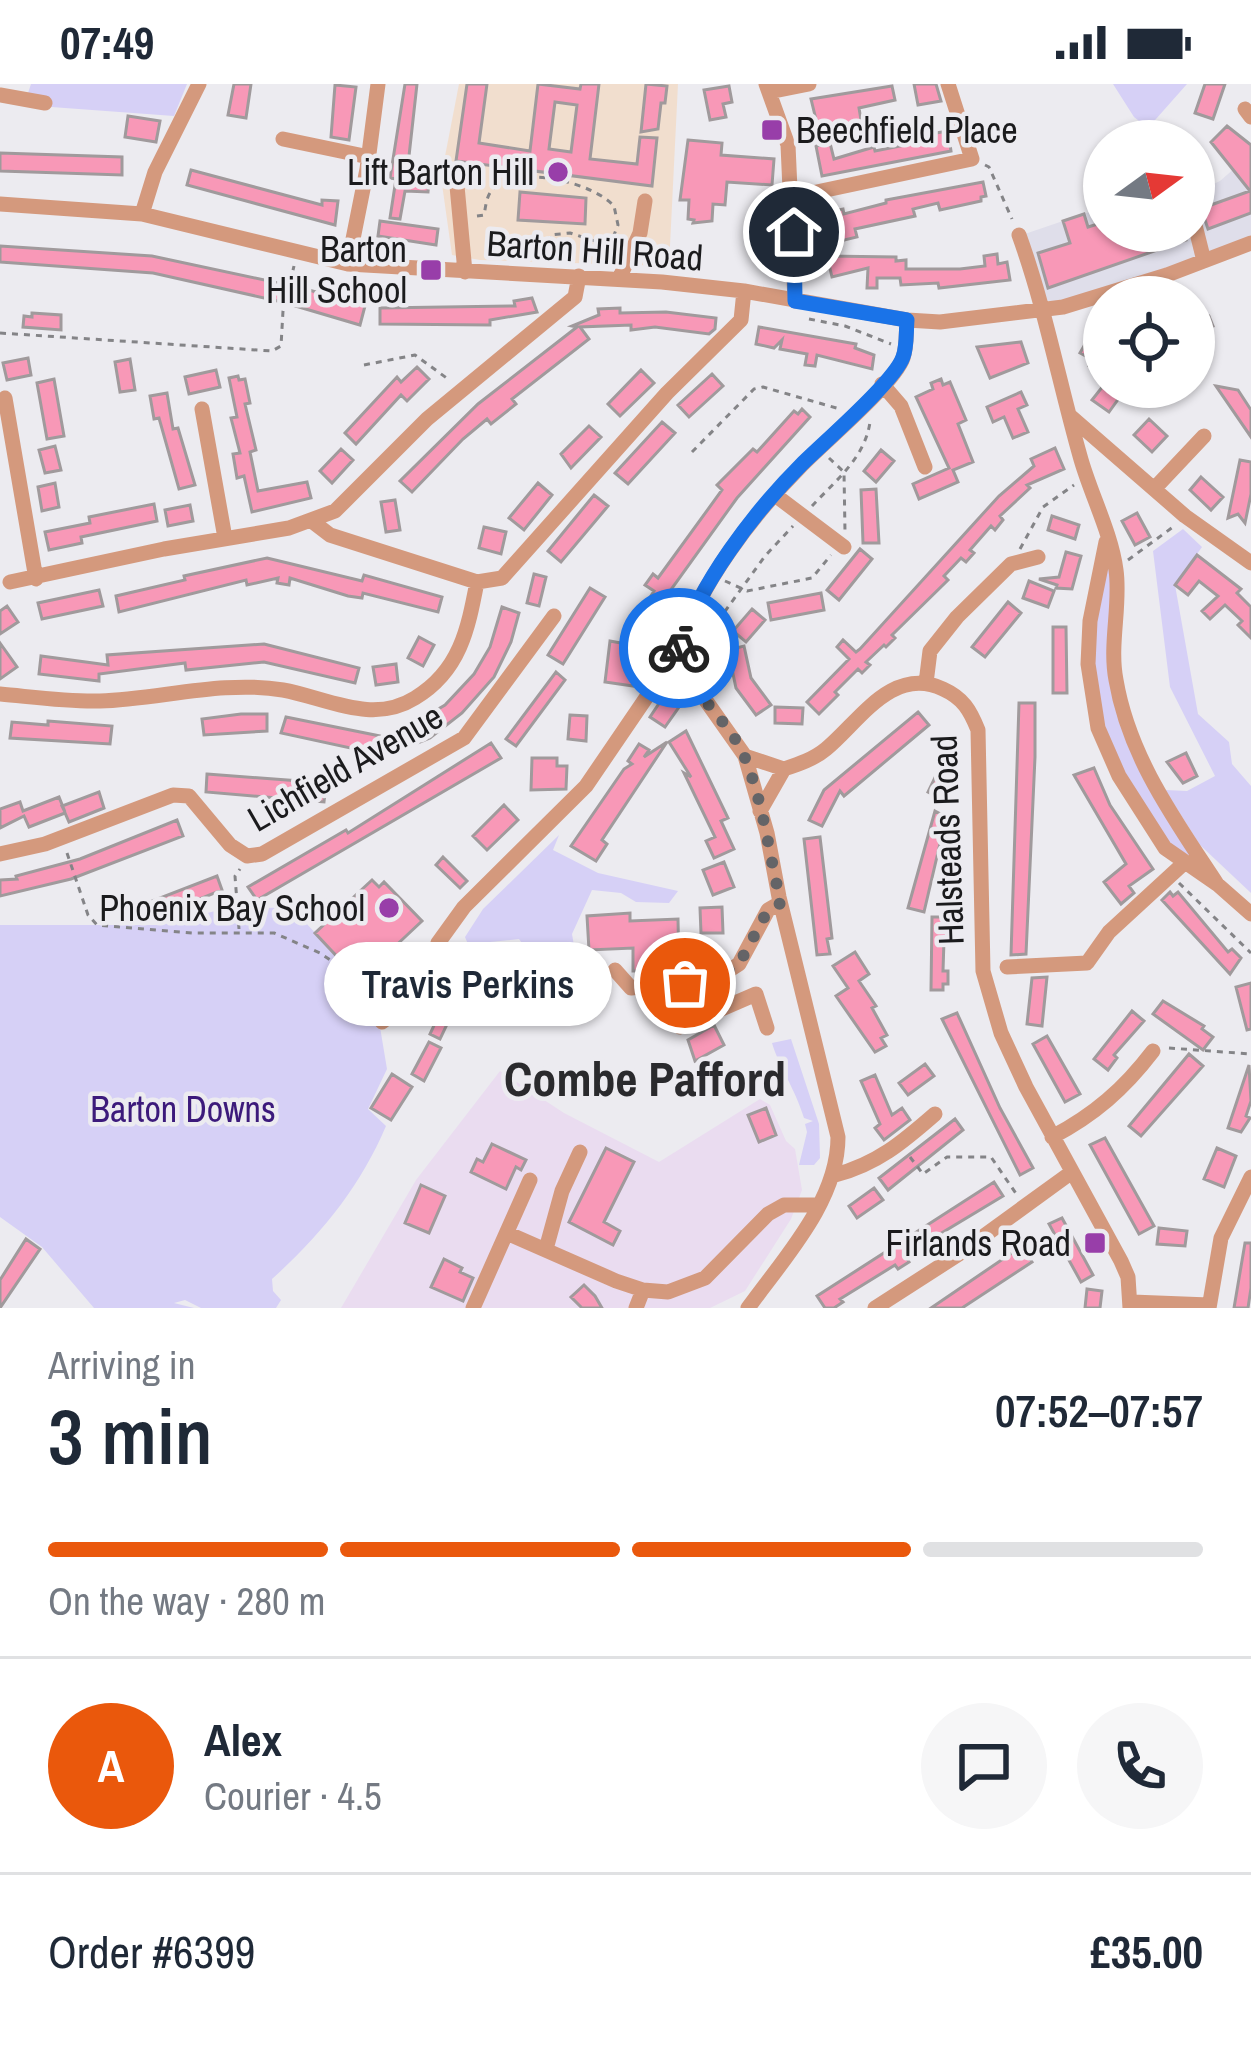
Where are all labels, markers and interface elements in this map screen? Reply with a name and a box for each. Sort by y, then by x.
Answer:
text: 07:49 [60,12,154,73]
place label: Beechfield Place [796,106,1018,154]
marker: Beechfield Place [759,117,785,143]
north arrow [1083,120,1215,252]
map controls [1083,120,1215,408]
place label: Lift Barton Hill [347,148,534,196]
marker: Lift Barton Hill [545,159,571,185]
pin [743,181,845,283]
icon: home [761,199,827,265]
street label: Barton Hill Road [485,219,705,281]
place label: Barton Hill School [266,225,407,314]
marker: Barton Hill School [418,257,444,283]
button: locate [1083,276,1215,408]
courier [619,588,739,708]
icon: bike [646,615,712,681]
street label: Lichfield Avenue [239,692,451,842]
street label: Halsteads Road [919,734,975,946]
place label: Phoenix Bay School [99,884,365,932]
marker: Phoenix Bay School [376,895,402,921]
pin [634,932,736,1034]
callout: Travis Perkins [325,941,613,1025]
icon: bag [652,950,718,1016]
text: Travis Perkins [362,958,574,1010]
district label: Combe Pafford [504,1046,786,1111]
park label: Barton Downs [90,1085,276,1133]
place label: Firlands Road [886,1219,1071,1267]
marker: Firlands Road [1082,1230,1108,1256]
text: Arriving in [48,1339,196,1391]
text: 07:52–07:57 [995,1380,1203,1441]
text: 3 min [48,1383,213,1488]
text: On the way · 280 m [48,1575,325,1627]
button: chat [921,1703,1047,1829]
button: phone [1077,1703,1203,1829]
text: Alex [204,1709,282,1770]
text: A [98,1735,124,1796]
text: Courier · 4.5 [204,1770,382,1822]
text: Order #6399 [48,1921,255,1982]
text: £35.00 [1090,1921,1203,1982]

